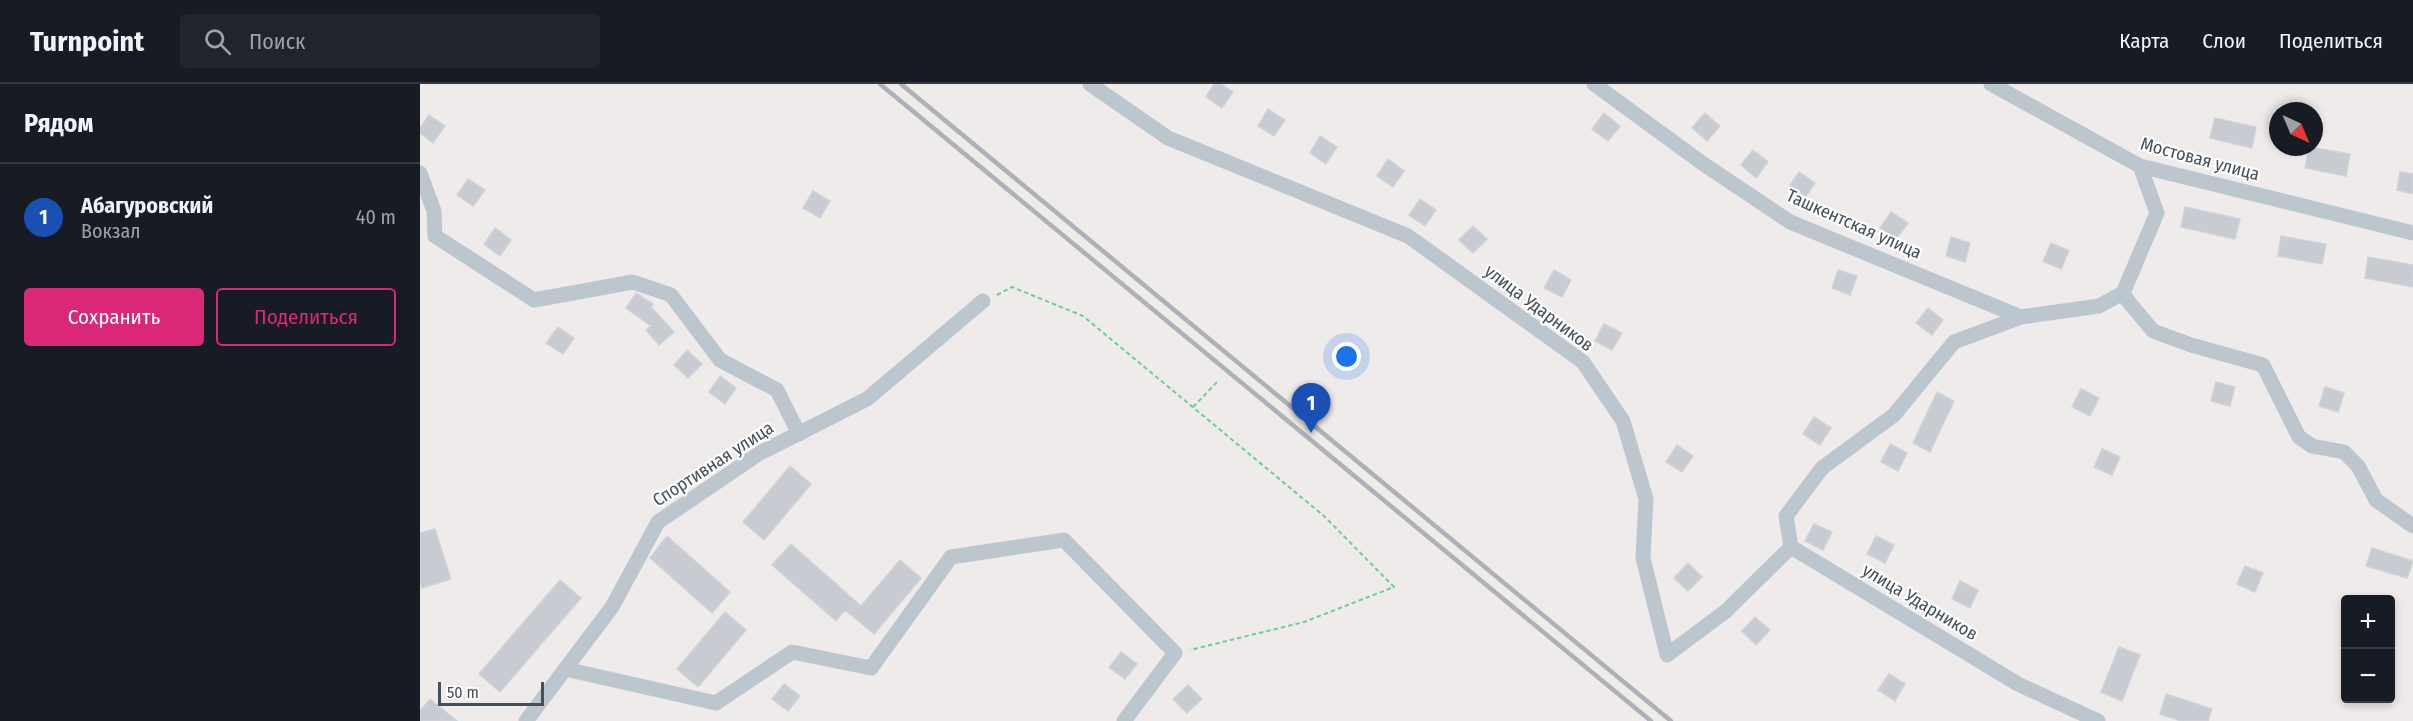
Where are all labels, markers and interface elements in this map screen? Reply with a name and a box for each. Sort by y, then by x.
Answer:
search box [180,14,600,68]
text: Turnpoint [30,25,144,58]
icon: search [201,25,234,58]
text: Поиск [249,28,305,55]
text: Карта [2119,28,2169,54]
text: Слои [2202,28,2246,54]
text: Поделиться [2279,28,2383,54]
north arrow [2269,102,2323,156]
text: Рядом [24,108,93,139]
street label: Мостовая улица [2138,133,2262,185]
street label: Ташкентская улица [1783,184,1925,264]
text: Абагуровский [81,192,213,219]
text: 1 [39,205,48,229]
text: 40 m [356,205,396,229]
text: Вокзал [81,219,141,243]
street label: улица Ударников [1480,260,1598,356]
button: Сохранить [24,288,204,346]
button: Поделиться [216,288,396,346]
your location [1332,342,1361,371]
pin: 1 [1292,384,1330,433]
street label: Спортивная улица [648,417,778,511]
street label: улица Ударников [1858,559,1982,645]
map controls [2341,595,2395,703]
button: + [2341,595,2395,649]
button: − [2341,649,2395,703]
scale bar [438,679,544,706]
text: 50 m [447,683,479,702]

